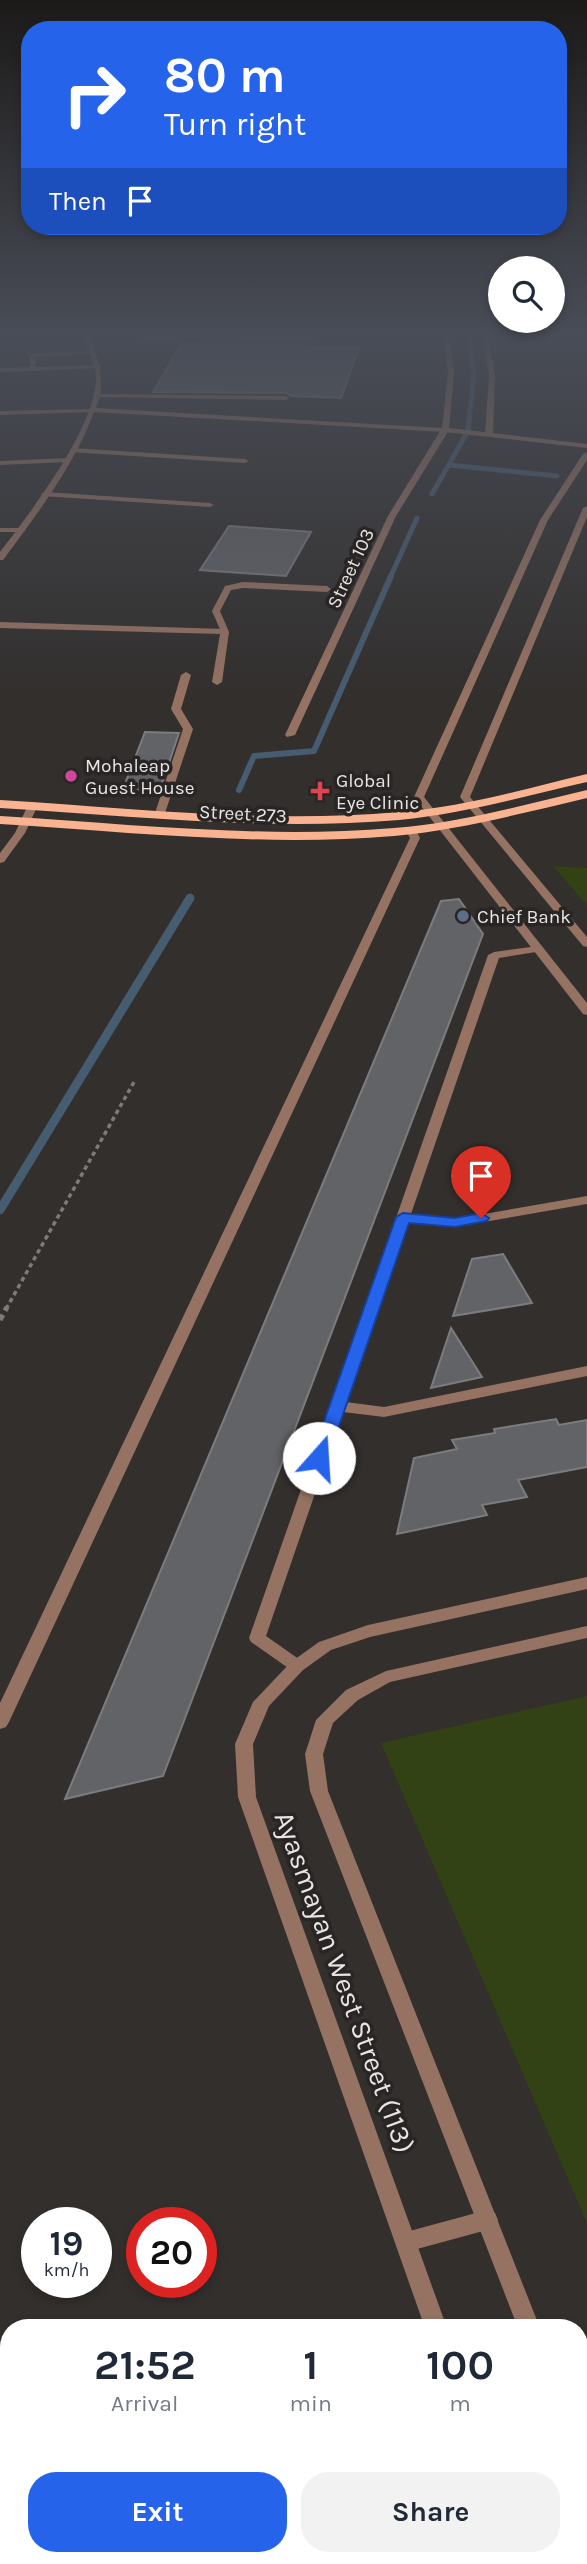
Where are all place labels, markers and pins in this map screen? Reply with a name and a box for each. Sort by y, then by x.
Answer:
place label: Mohaleap Guest House [85,755,194,799]
marker: Mohaleap Guest House [63,768,79,784]
place label: Global Eye Clinic [336,770,419,814]
marker: Global Eye Clinic [310,781,330,801]
place label: Chief Bank [477,906,571,928]
marker: Chief Bank [455,908,471,924]
pin [451,1146,511,1218]

